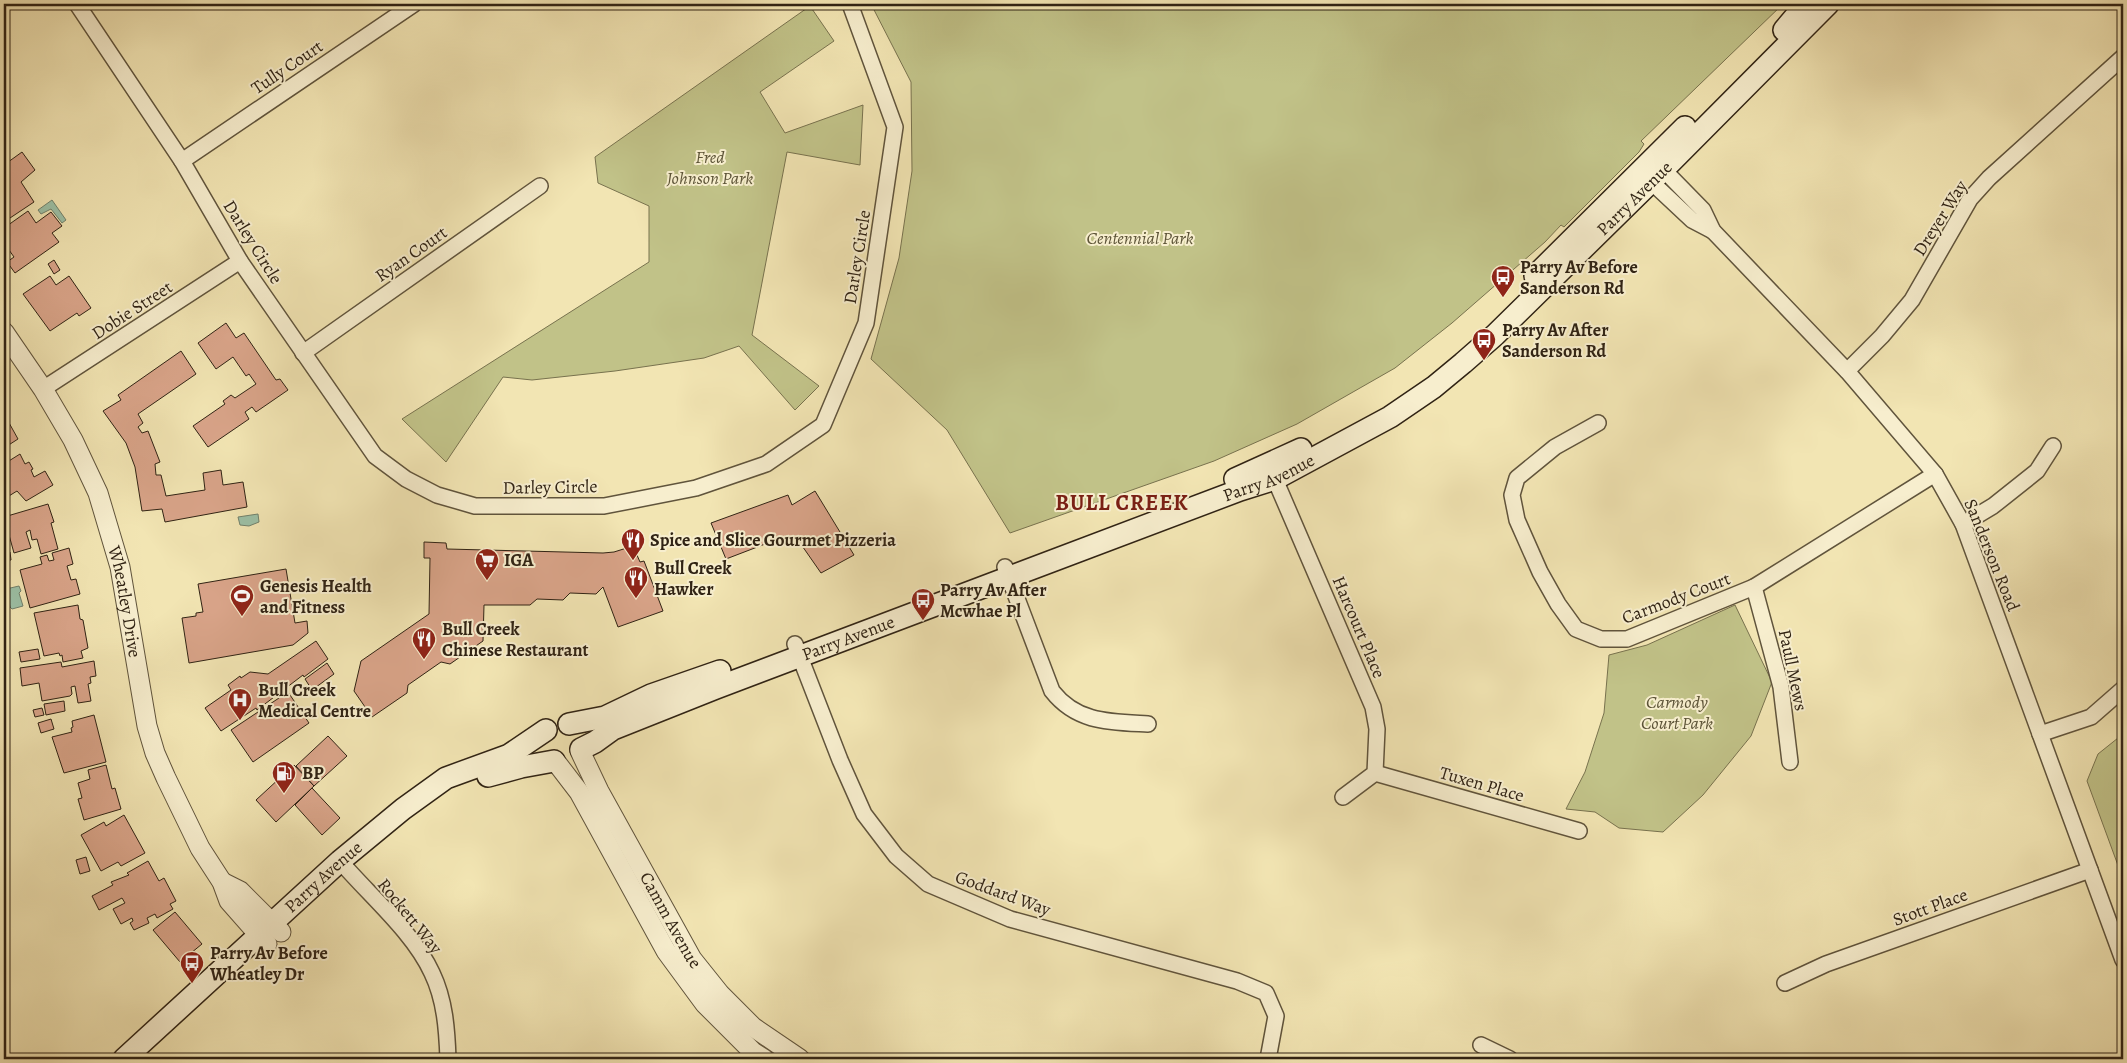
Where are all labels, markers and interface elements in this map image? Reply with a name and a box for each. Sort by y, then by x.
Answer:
street label: Tully Court [246,34,328,100]
park label: Fred Johnson Park [666,145,753,190]
street label: Parry Avenue [1591,155,1678,241]
street label: Dreyer Way [1907,175,1973,260]
street label: Darley Circle [218,195,288,289]
street label: Darley Circle [838,208,876,306]
street label: Ryan Court [370,220,452,288]
park label: Centennial Park [1087,226,1193,250]
place label: Parry Av Before Sanderson Rd [1520,255,1638,300]
bus stop icon: Parry Av Before Sanderson Rd [1490,264,1516,298]
street label: Dobie Street [87,275,177,345]
place label: Parry Av After Sanderson Rd [1502,318,1609,363]
bus stop icon: Parry Av After Sanderson Rd [1471,327,1497,361]
street label: Parry Avenue [1219,448,1319,507]
street label: Darley Circle [502,474,598,500]
district label: BULL CREEK [1055,488,1189,518]
street label: Sanderson Road [1959,495,2026,615]
restaurant icon: Spice and Slice Gourmet Pizzeria [620,527,646,561]
place label: Spice and Slice Gourmet Pizzeria [650,528,896,552]
street label: Wheatley Drive [102,542,147,659]
supermarket icon: IGA [474,547,500,581]
place label: IGA [504,548,534,572]
place label: Bull Creek Hawker [654,556,732,601]
restaurant icon: Bull Creek Hawker [623,565,649,599]
street label: Carmody Court [1618,566,1734,630]
street label: Harcourt Place [1327,572,1391,682]
place label: Genesis Health and Fitness [260,574,372,619]
place label: Parry Av After Mcwhae Pl [940,578,1047,623]
sports icon: Genesis Health and Fitness [229,583,255,617]
bus stop icon: Parry Av After Mcwhae Pl [910,587,936,621]
street label: Parry Avenue [798,610,898,666]
place label: Bull Creek Chinese Restaurant [442,617,589,662]
restaurant icon: Bull Creek Chinese Restaurant [411,626,437,660]
street label: Paull Mews [1773,627,1813,713]
place label: Bull Creek Medical Centre [258,678,371,723]
hospital icon: Bull Creek Medical Centre [227,687,253,721]
park label: Carmody Court Park [1641,690,1713,735]
fuel station icon: BP [271,760,297,794]
street label: Tuxen Place [1437,760,1527,808]
place label: BP [302,761,324,785]
street label: Parry Avenue [279,835,367,918]
street label: Goddard Way [952,865,1055,922]
street label: Camm Avenue [634,868,707,974]
street label: Rockett Way [372,873,448,959]
street label: Stott Place [1889,882,1971,932]
place label: Parry Av Before Wheatley Dr [209,941,328,986]
bus stop icon: Parry Av Before Wheatley Dr [179,950,205,984]

